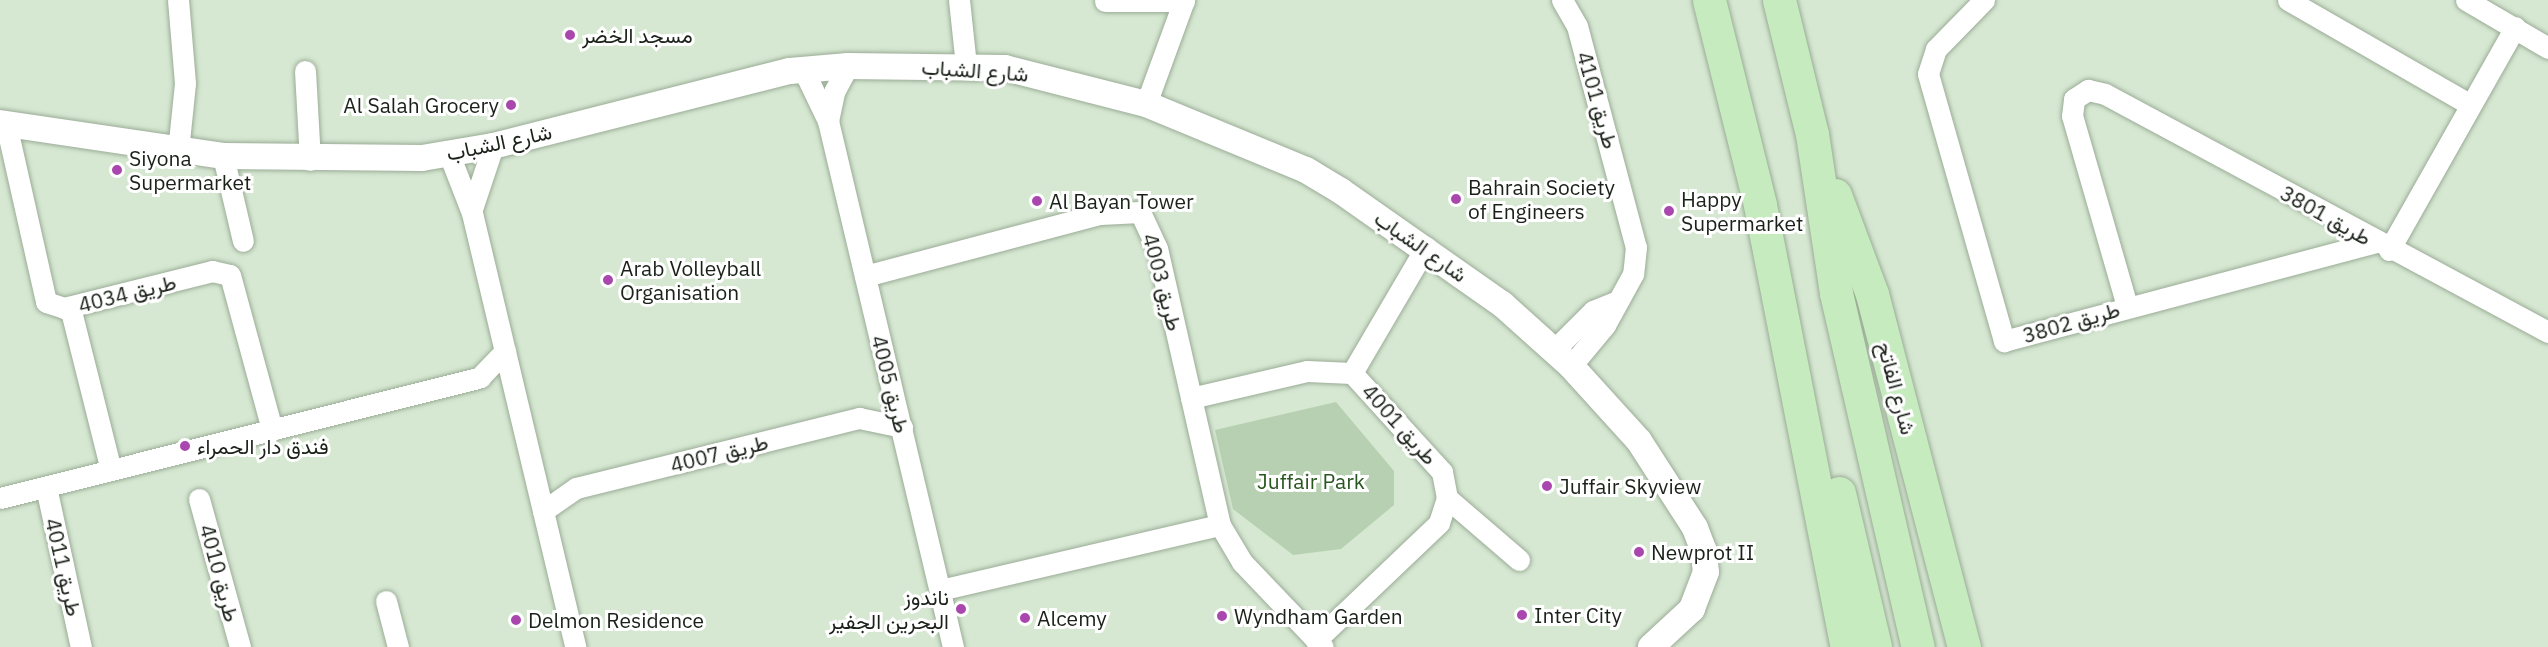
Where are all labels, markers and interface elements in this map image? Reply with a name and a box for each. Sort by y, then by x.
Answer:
place label: مسجد الخضر [582,22,693,48]
marker: مسجد الخضر [563,28,577,42]
street label: طريق 4101 [1572,49,1624,151]
street label: شارع الشباب [921,54,1029,86]
place label: Al Salah Grocery [343,92,499,118]
marker: Al Salah Grocery [504,98,518,112]
street label: شارع الشباب [444,119,554,165]
place label: Siyona Supermarket [129,145,251,195]
marker: Siyona Supermarket [110,163,124,177]
place label: Bahrain Society of Engineers [1468,174,1615,224]
street label: طريق 3801 [2276,180,2376,250]
place label: Happy Supermarket [1681,186,1803,236]
place label: Al Bayan Tower [1049,188,1194,214]
marker: Bahrain Society of Engineers [1449,192,1463,206]
marker: Al Bayan Tower [1030,194,1044,208]
marker: Happy Supermarket [1662,204,1676,218]
street label: شارع الشباب [1370,205,1472,287]
street label: طريق 4003 [1138,231,1188,333]
place label: Arab Volleyball Organisation [620,255,761,305]
street label: طريق 4034 [75,269,179,317]
marker: Arab Volleyball Organisation [601,273,615,287]
street label: طريق 3802 [2020,296,2122,348]
street label: طريق 4005 [867,332,915,436]
street label: شارع الفاتح [1873,339,1921,437]
street label: طريق 4001 [1357,378,1443,470]
street label: طريق 4007 [667,429,771,477]
place label: فندق دار الحمراء [197,433,329,459]
marker: فندق دار الحمراء [178,439,192,453]
park label: Juffair Park [1257,468,1365,494]
place label: Juffair Skyview [1559,473,1701,499]
marker: Juffair Skyview [1540,479,1554,493]
street label: طريق 4011 [40,516,88,618]
street label: طريق 4010 [195,522,245,624]
place label: Newprot II [1651,539,1754,565]
marker: Newprot II [1632,545,1646,559]
place label: ناندوز البحرين الجفير [829,584,949,634]
marker: ناندوز البحرين الجفير [954,602,968,616]
place label: Inter City [1534,602,1622,628]
place label: Wyndham Garden [1234,603,1403,629]
place label: Alcemy [1037,605,1107,631]
place label: Delmon Residence [528,607,704,633]
marker: Inter City [1515,608,1529,622]
marker: Wyndham Garden [1215,609,1229,623]
marker: Alcemy [1018,611,1032,625]
marker: Delmon Residence [509,613,523,627]

